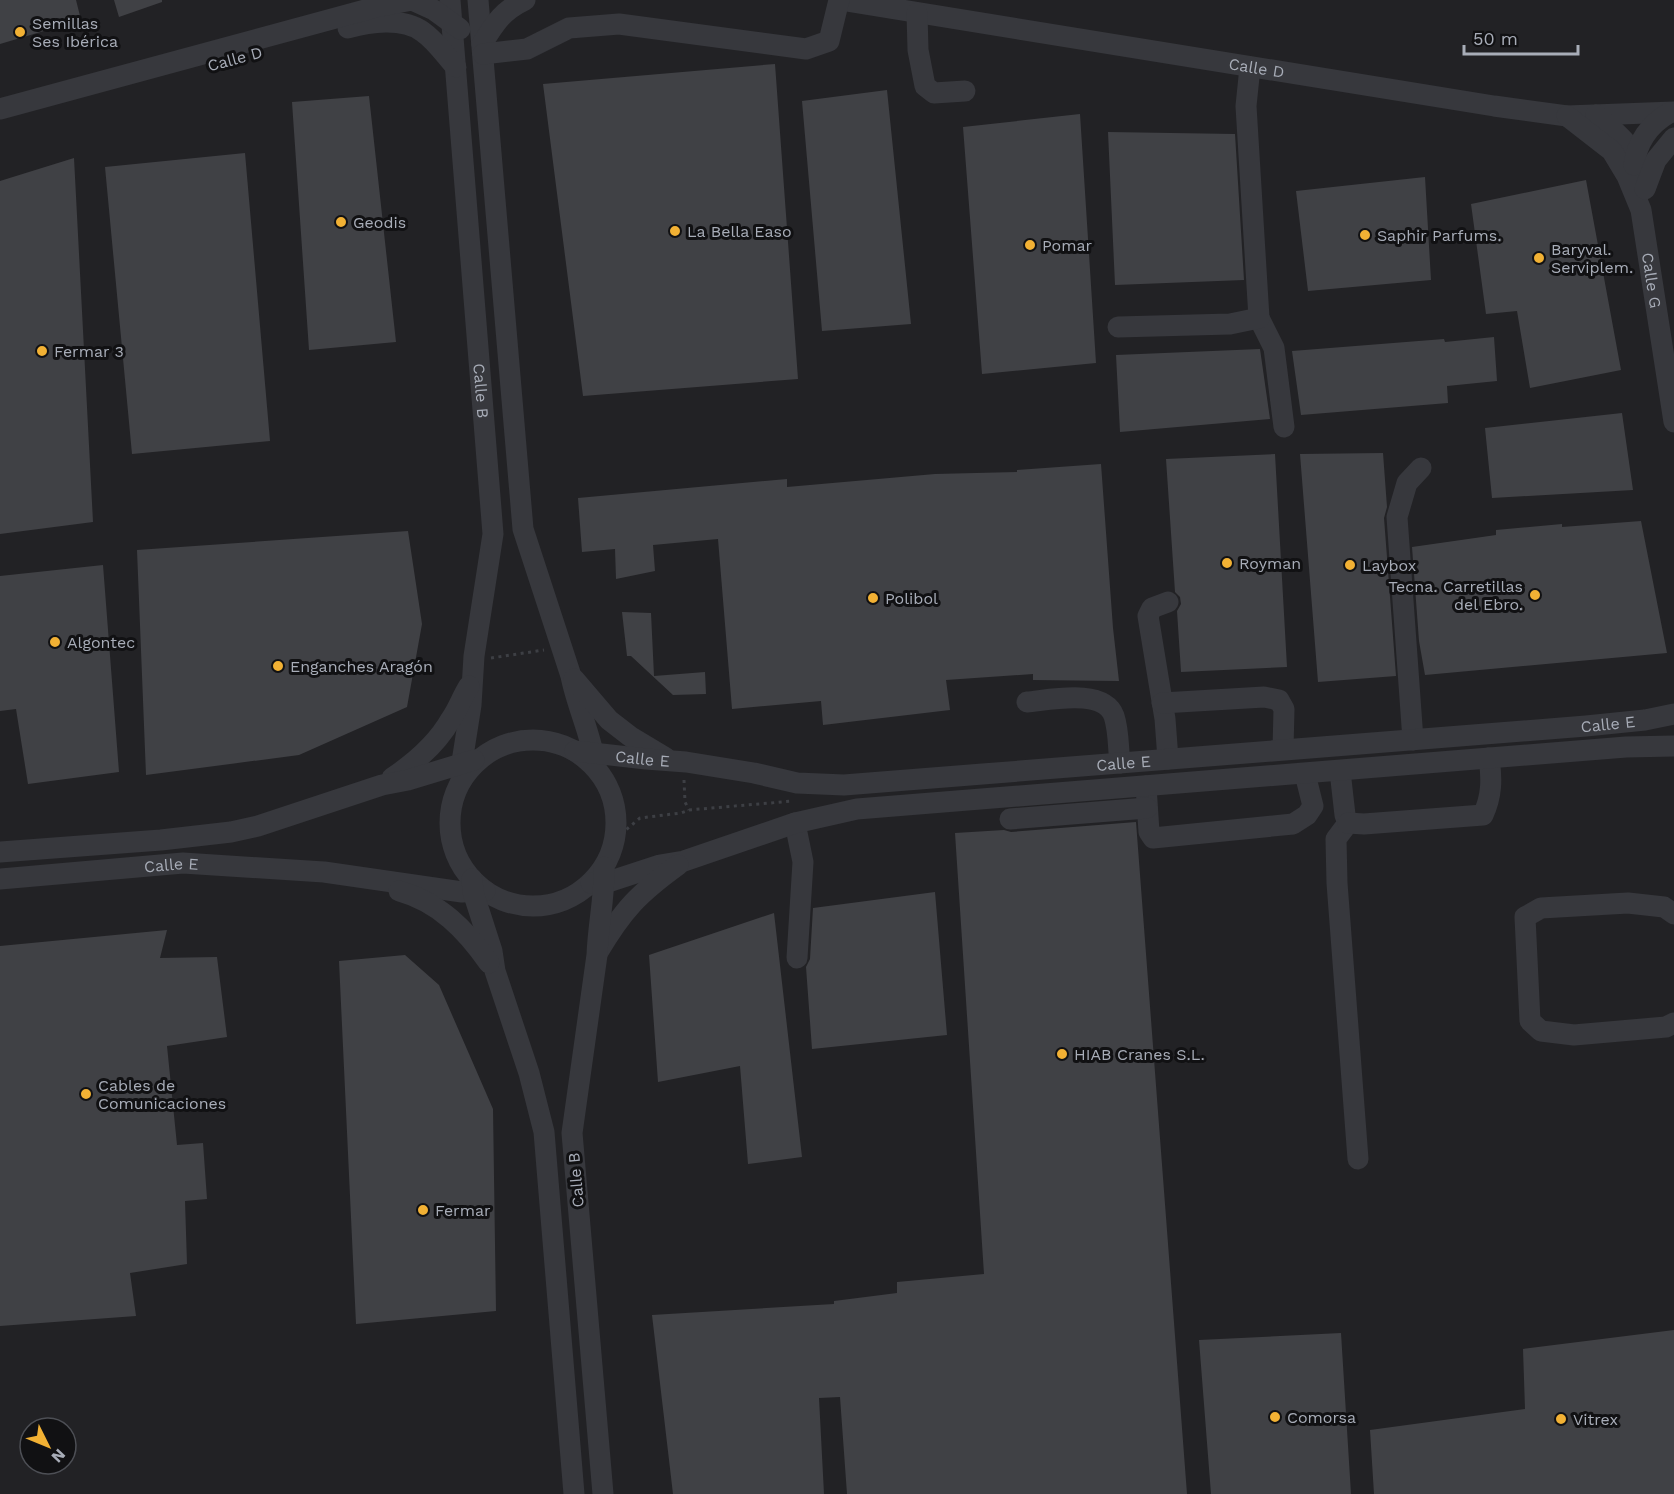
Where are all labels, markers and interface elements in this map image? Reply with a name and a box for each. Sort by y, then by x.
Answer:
place label: Semillas Ses Ibérica [32,14,118,51]
scale bar [1464,18,1578,56]
marker: Semillas Ses Ibérica [13,25,27,39]
text: 50 m [1473,28,1518,49]
street label: Calle D [205,43,265,75]
street label: Calle D [1227,54,1286,81]
place label: Geodis [353,213,406,232]
marker: Geodis [334,215,348,229]
place label: La Bella Easo [687,222,792,241]
marker: La Bella Easo [668,224,682,238]
place label: Saphir Parfums. [1377,226,1501,245]
marker: Saphir Parfums. [1358,228,1372,242]
place label: Pomar [1042,236,1093,255]
marker: Pomar [1023,238,1037,252]
place label: Baryval. Serviplem. [1551,240,1633,277]
marker: Baryval. Serviplem. [1532,251,1546,265]
street label: Calle G [1638,251,1666,309]
place label: Fermar 3 [54,342,124,361]
marker: Fermar 3 [35,344,49,358]
street label: Calle B [470,363,493,419]
place label: Royman [1239,554,1301,573]
marker: Royman [1220,556,1234,570]
place label: Laybox [1362,556,1416,575]
marker: Laybox [1343,558,1357,572]
place label: Tecna. Carretillas del Ebro. [1388,577,1523,614]
marker: Tecna. Carretillas del Ebro. [1528,588,1542,602]
place label: Polibol [885,589,938,608]
marker: Polibol [866,591,880,605]
place label: Algontec [67,633,135,652]
marker: Algontec [48,635,62,649]
place label: Enganches Aragón [290,657,433,676]
marker: Enganches Aragón [271,659,285,673]
street label: Calle E [1580,712,1636,736]
street label: Calle E [614,746,671,770]
street label: Calle E [1095,751,1152,774]
street label: Calle E [143,854,199,876]
place label: HIAB Cranes S.L. [1074,1045,1205,1064]
marker: HIAB Cranes S.L. [1055,1047,1069,1061]
place label: Cables de Comunicaciones [98,1076,226,1113]
marker: Cables de Comunicaciones [79,1087,93,1101]
street label: Calle B [564,1152,588,1208]
place label: Fermar [435,1201,491,1220]
marker: Fermar [416,1203,430,1217]
place label: Comorsa [1287,1408,1356,1427]
marker: Comorsa [1268,1410,1282,1424]
place label: Vitrex [1573,1410,1618,1429]
marker: Vitrex [1554,1412,1568,1426]
north arrow [18,1416,78,1476]
text: N [48,1445,70,1467]

